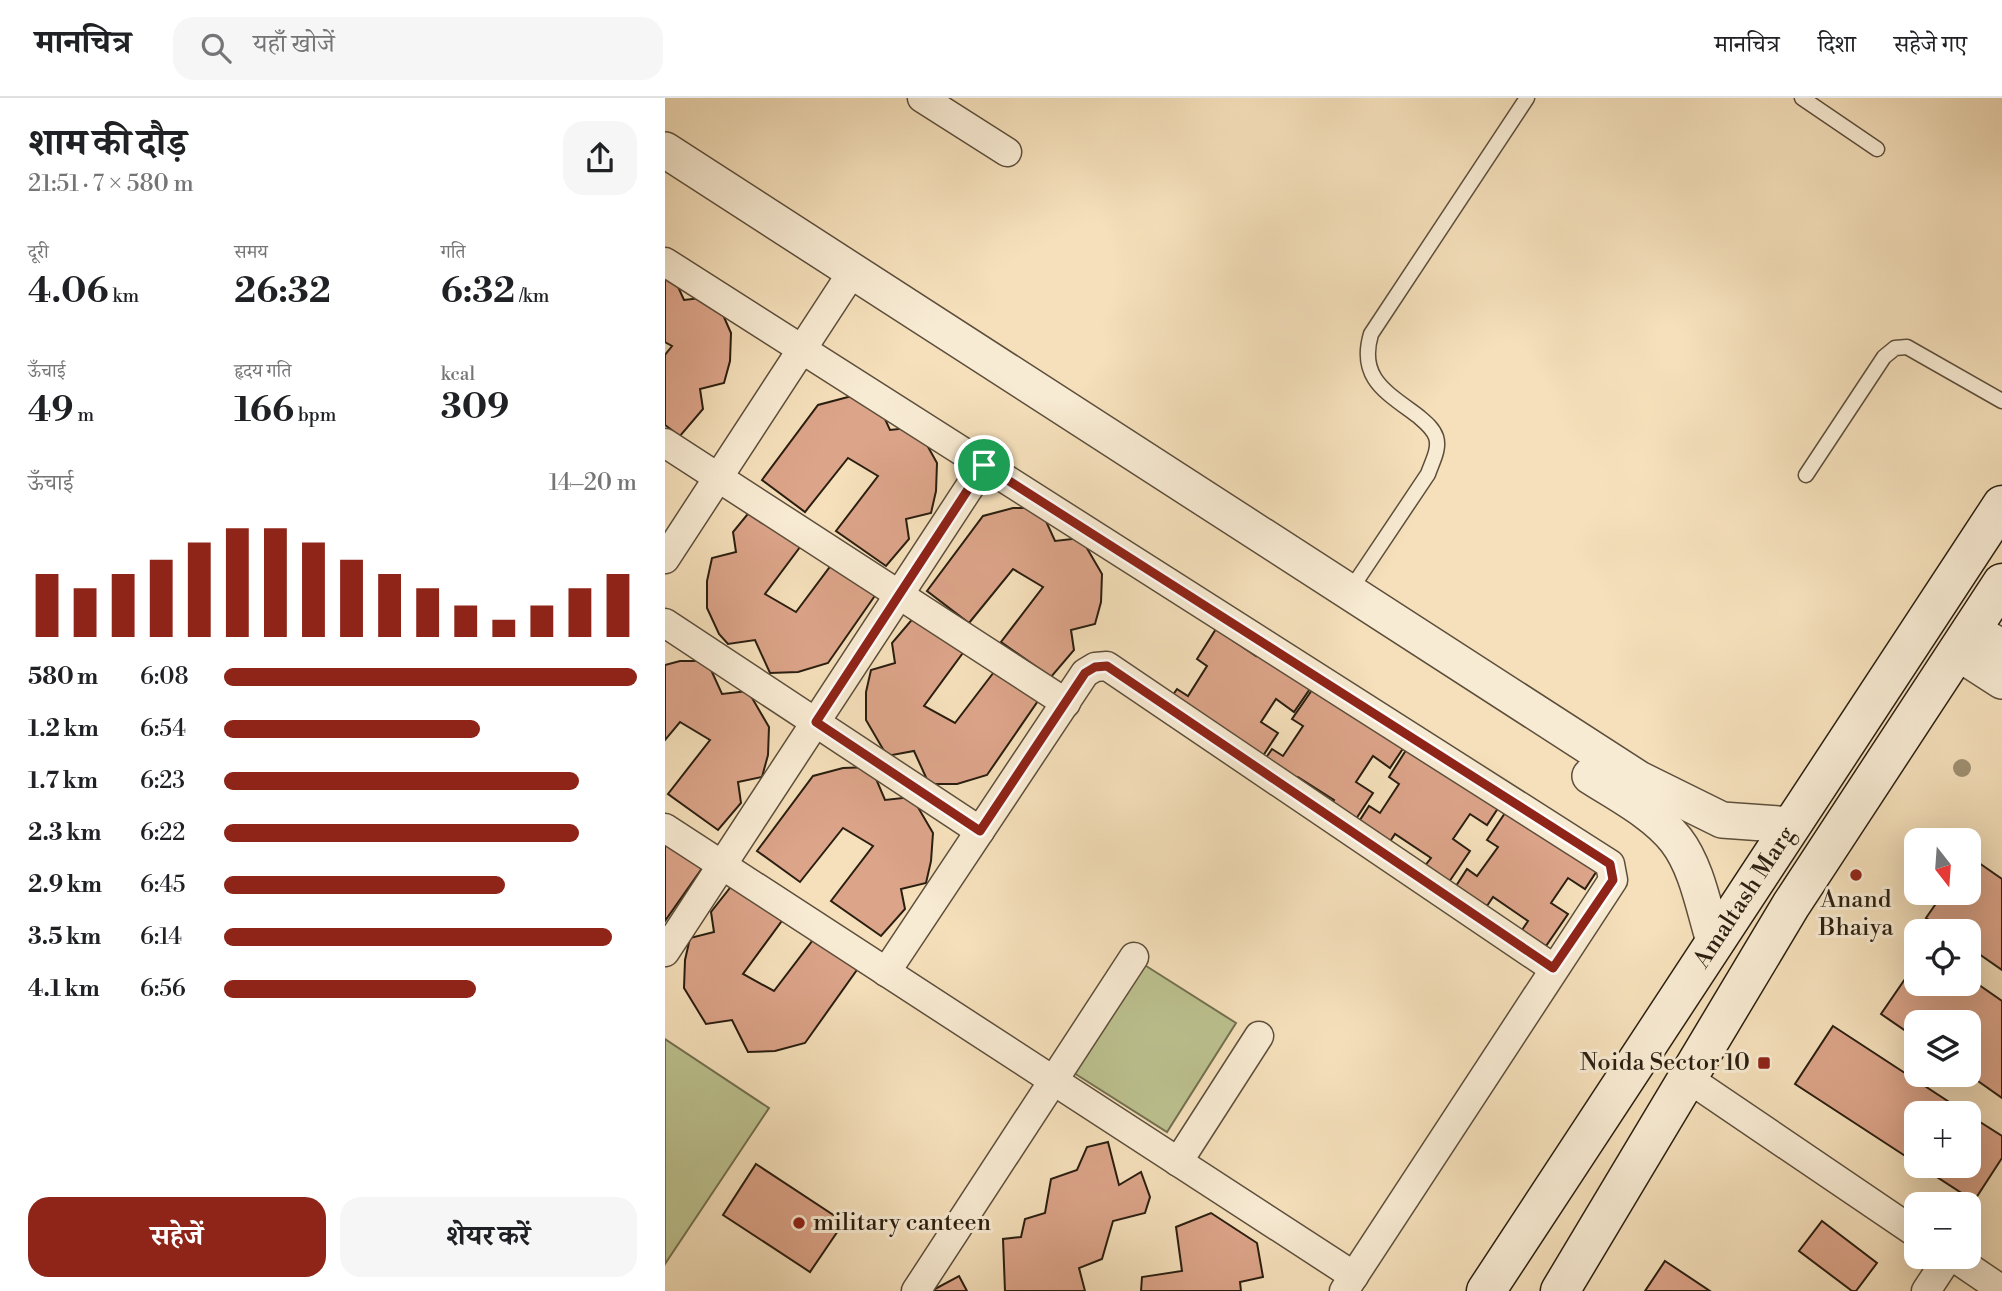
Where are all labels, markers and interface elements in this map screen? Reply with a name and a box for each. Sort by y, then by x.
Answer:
search box [173,17,663,80]
text: मानचित्र [35,23,131,64]
text: यहाँ खोजें [253,28,335,60]
icon: search [197,29,235,67]
text: मानचित्र [1715,30,1780,60]
text: दिशा [1818,30,1856,60]
text: सहेजे गए [1894,30,1967,60]
text: शाम की दौड़ [28,120,187,167]
button: share [563,121,637,195]
text: 21:51 · 7 × 580 m [28,170,194,198]
text: दूरी [28,240,49,264]
text: समय [234,240,268,264]
text: गति [441,240,466,264]
text: 4.06 [28,270,109,313]
text: 26:32 [234,270,331,313]
text: 6:32 [441,270,515,313]
text: km [109,284,139,308]
text: /km [515,284,549,308]
text: ऊँचाई [28,359,65,383]
text: हृदय गति [234,359,291,383]
text: kcal [441,362,475,386]
text: 309 [441,386,509,429]
text: 49 [28,389,74,432]
text: 166 [234,389,294,432]
text: m [74,403,94,427]
text: bpm [294,403,336,427]
pin [954,435,1014,495]
icon: arrive [965,446,1003,484]
text: ऊँचाई [28,469,73,497]
text: 14–20 m [549,469,637,497]
text: 580 m [28,663,98,691]
text: 6:08 [140,663,188,691]
text: 1.2 km [28,715,99,743]
text: 6:54 [140,715,186,743]
text: 1.7 km [28,767,98,795]
text: 6:23 [140,767,185,795]
text: 2.3 km [28,819,101,847]
text: 6:22 [140,819,185,847]
street label: Amaltash Marg [1687,820,1802,975]
north arrow [1904,828,1981,905]
map controls [1904,828,1981,1269]
marker: Anand Bhaiya [1848,867,1864,883]
text: 2.9 km [28,871,102,899]
text: 6:45 [140,871,186,899]
place label: Anand Bhaiya [1818,885,1894,943]
button: locate [1904,919,1981,996]
text: 3.5 km [28,923,101,951]
text: 6:14 [140,923,182,951]
text: 4.1 km [28,975,100,1003]
text: 6:56 [140,975,186,1003]
button: layers [1904,1010,1981,1087]
place label: Noida Sector 10 [1580,1048,1750,1078]
marker: Noida Sector 10 [1756,1055,1772,1071]
button: + [1904,1101,1981,1178]
button: − [1904,1192,1981,1269]
button: सहेजें [28,1197,326,1277]
button: शेयर करें [340,1197,637,1277]
place label: military canteen [813,1208,991,1238]
marker: military canteen [791,1215,807,1231]

